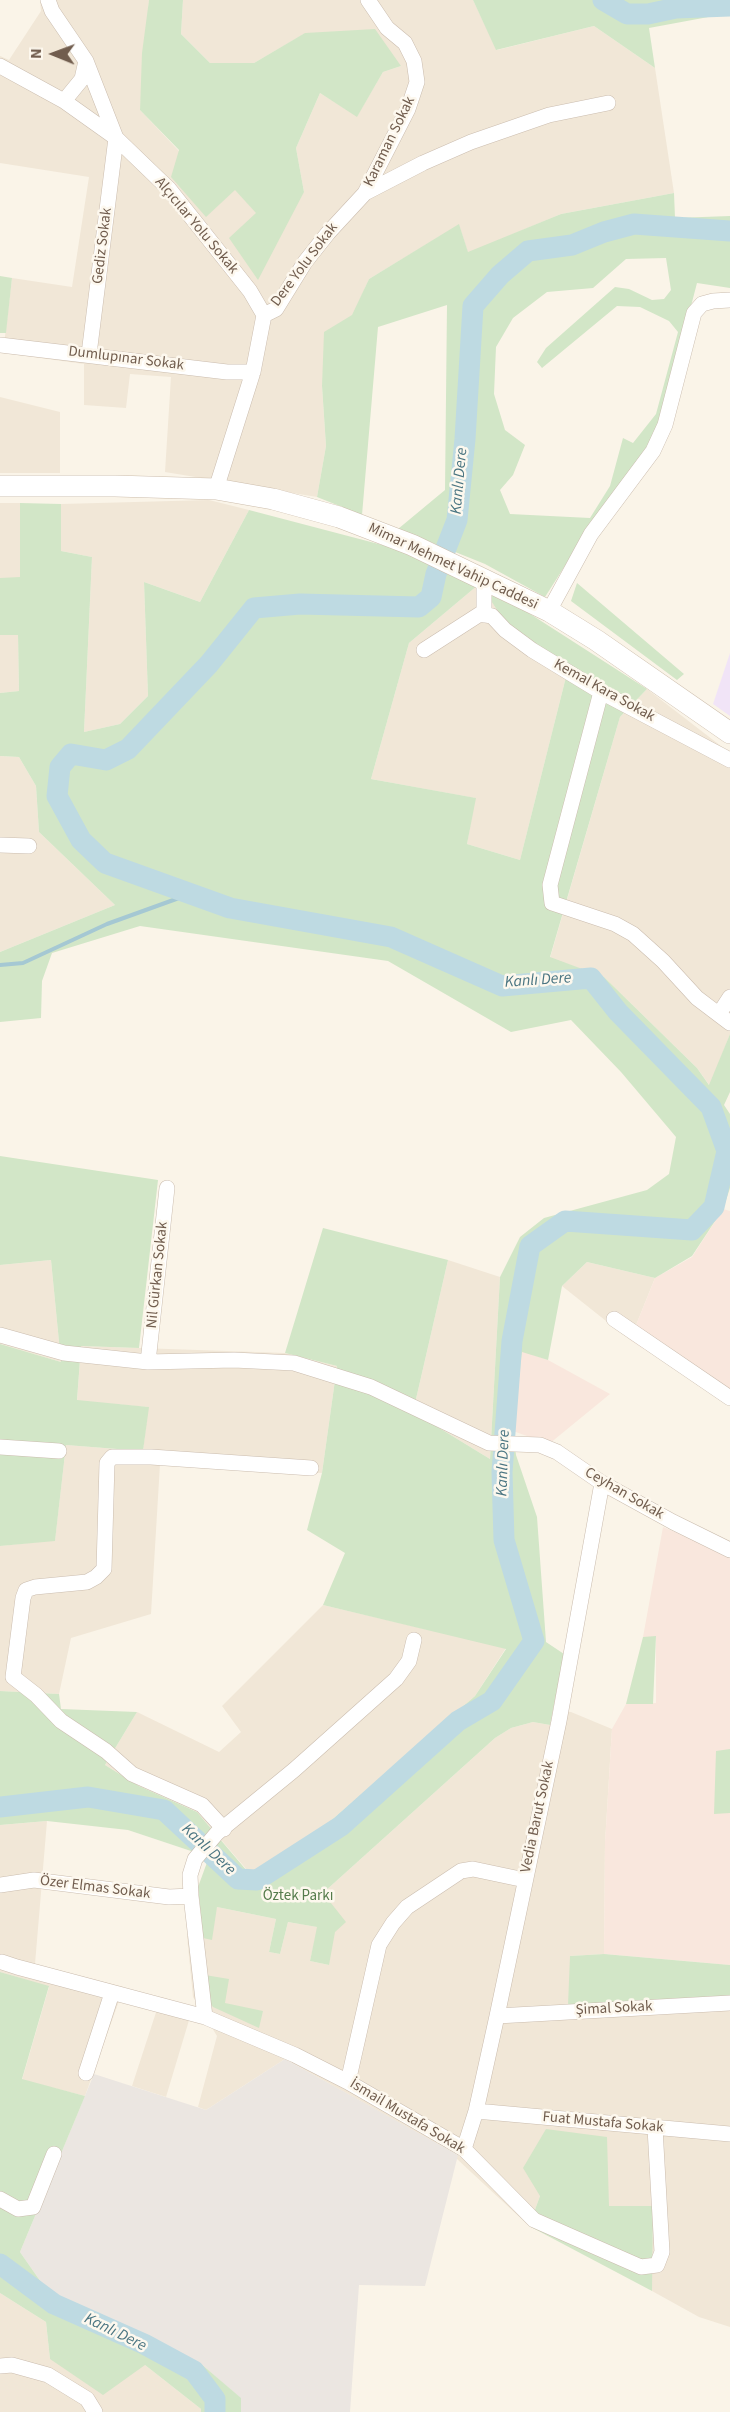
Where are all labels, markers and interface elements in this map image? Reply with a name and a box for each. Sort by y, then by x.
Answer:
north arrow [24,24,84,84]
text: N [25,48,47,59]
street label: Karaman Sokak [360,94,420,190]
street label: Alçıcılar Yolu Sokak [150,174,242,278]
street label: Gediz Sokak [89,207,117,285]
street label: Dere Yolu Sokak [268,220,342,310]
street label: Dumlupınar Sokak [67,343,185,375]
water label: Kanlı Dere [448,447,472,515]
street label: Mimar Mehmet Vahip Caddesi [365,520,541,614]
street label: Kemal Kara Sokak [550,656,658,726]
water label: Kanlı Dere [504,969,572,993]
street label: Nil Gürkan Sokak [143,1221,173,1329]
water label: Kanlı Dere [493,1429,515,1497]
street label: Ceyhan Sokak [581,1464,667,1524]
street label: Vedia Barut Sokak [517,1760,559,1874]
water label: Kanlı Dere [177,1820,239,1880]
street label: Özer Elmas Sokak [39,1872,151,1904]
park label: Öztek Parkı [263,1888,333,1906]
street label: Şimal Sokak [575,1998,653,2020]
street label: İsmail Mustafa Sokak [346,2076,468,2158]
street label: Fuat Mustafa Sokak [542,2109,664,2137]
water label: Kanlı Dere [81,2310,149,2356]

